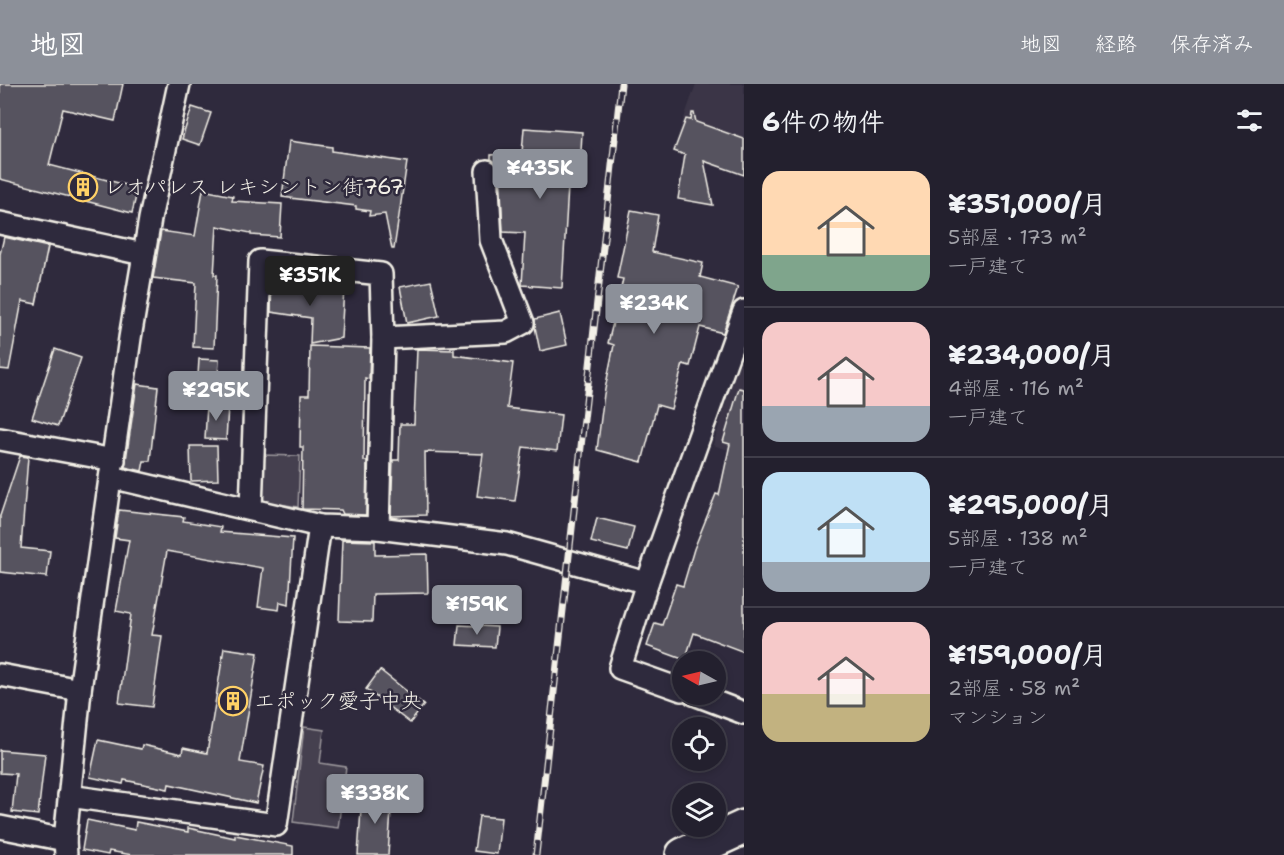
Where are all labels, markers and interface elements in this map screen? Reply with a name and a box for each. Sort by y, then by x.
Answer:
text: 地図 [30,25,86,63]
text: 地図 [1020,30,1062,58]
text: 経路 [1095,30,1137,58]
text: 保存済み [1170,30,1254,58]
text: 6件の物件 [762,104,884,139]
icon: filters [1233,104,1266,137]
pin: ¥435K [498,149,582,200]
text: ¥435K [507,155,573,181]
building icon: レオパレス レキシントン街767 [67,171,99,203]
place label: レオパレス レキシントン街767 [104,173,404,201]
text: ¥351,000/月 [948,186,1107,221]
icon: home [810,195,882,267]
text: 5部屋 · 173 m² [948,224,1087,250]
text: 一戸建て [948,253,1028,279]
pin: ¥351K [268,256,352,307]
text: ¥351K [279,262,341,288]
pin: ¥234K [612,284,696,335]
text: ¥234K [619,290,689,316]
text: ¥234,000/月 [948,337,1116,372]
icon: home [810,346,882,418]
pin: ¥295K [174,371,258,422]
text: 4部屋 · 116 m² [948,375,1084,401]
text: ¥295K [182,377,250,403]
text: 一戸建て [948,404,1028,430]
text: ¥295,000/月 [948,487,1113,522]
icon: home [810,496,882,568]
text: 5部屋 · 138 m² [948,525,1088,551]
text: 一戸建て [948,554,1028,580]
pin: ¥159K [435,585,519,636]
text: ¥159K [446,591,508,617]
text: ¥159,000/月 [948,637,1107,672]
icon: home [810,646,882,718]
north arrow [672,651,726,705]
map controls [672,651,726,837]
text: 2部屋 · 58 m² [948,675,1080,701]
building icon: エポック愛子中央 [217,685,249,717]
place label: エポック愛子中央 [254,687,422,715]
text: マンション [948,704,1047,730]
button: locate [672,717,726,771]
pin: ¥338K [333,774,417,825]
text: ¥338K [341,780,409,806]
button: layers [672,783,726,837]

